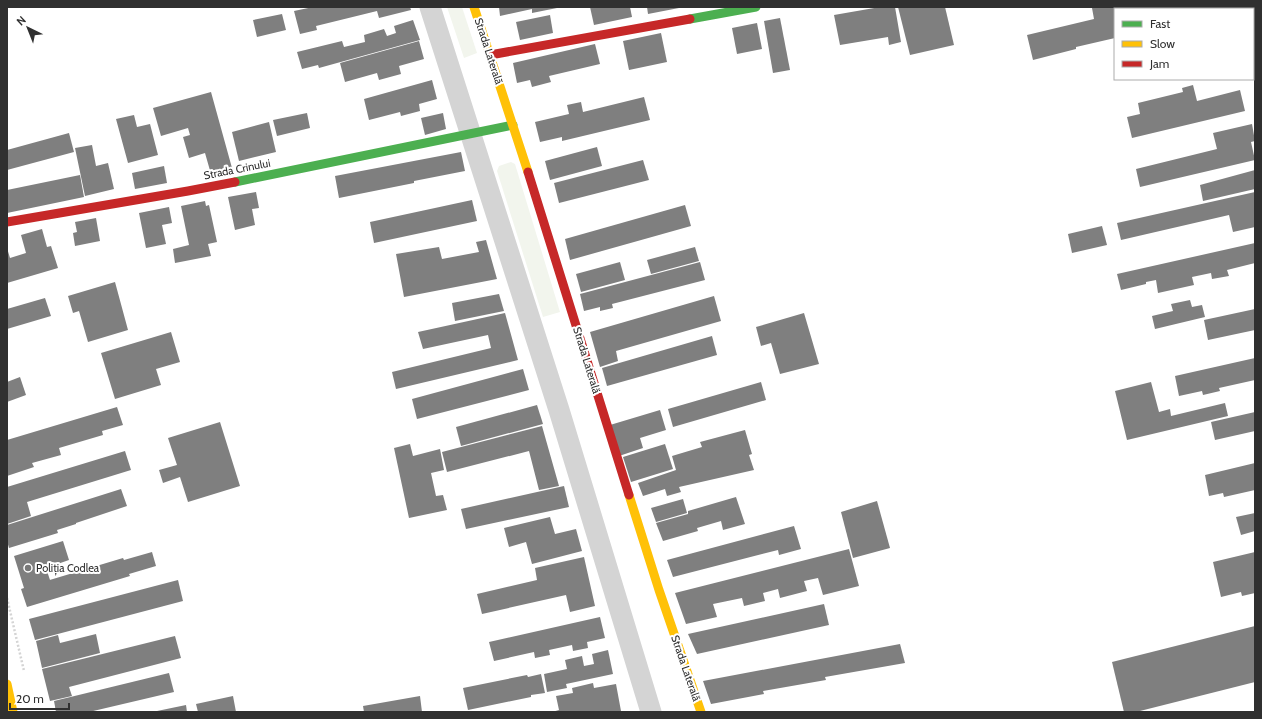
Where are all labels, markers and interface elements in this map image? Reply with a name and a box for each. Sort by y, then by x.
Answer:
north arrow [8,8,48,48]
legend [1114,8,1254,80]
text: N [14,13,29,28]
street label: Strada Laterală [472,16,507,87]
text: Fast [1150,16,1170,31]
text: Slow [1150,36,1175,51]
text: Jam [1149,56,1169,71]
street label: Strada Crinului [202,156,272,182]
street label: Strada Laterală [570,325,604,396]
place label: Poliția Codlea [36,561,100,576]
marker: Poliția Codlea [23,563,33,573]
street label: Strada Laterală [668,633,704,704]
scale bar [10,685,69,711]
text: 20 m [16,691,44,706]

